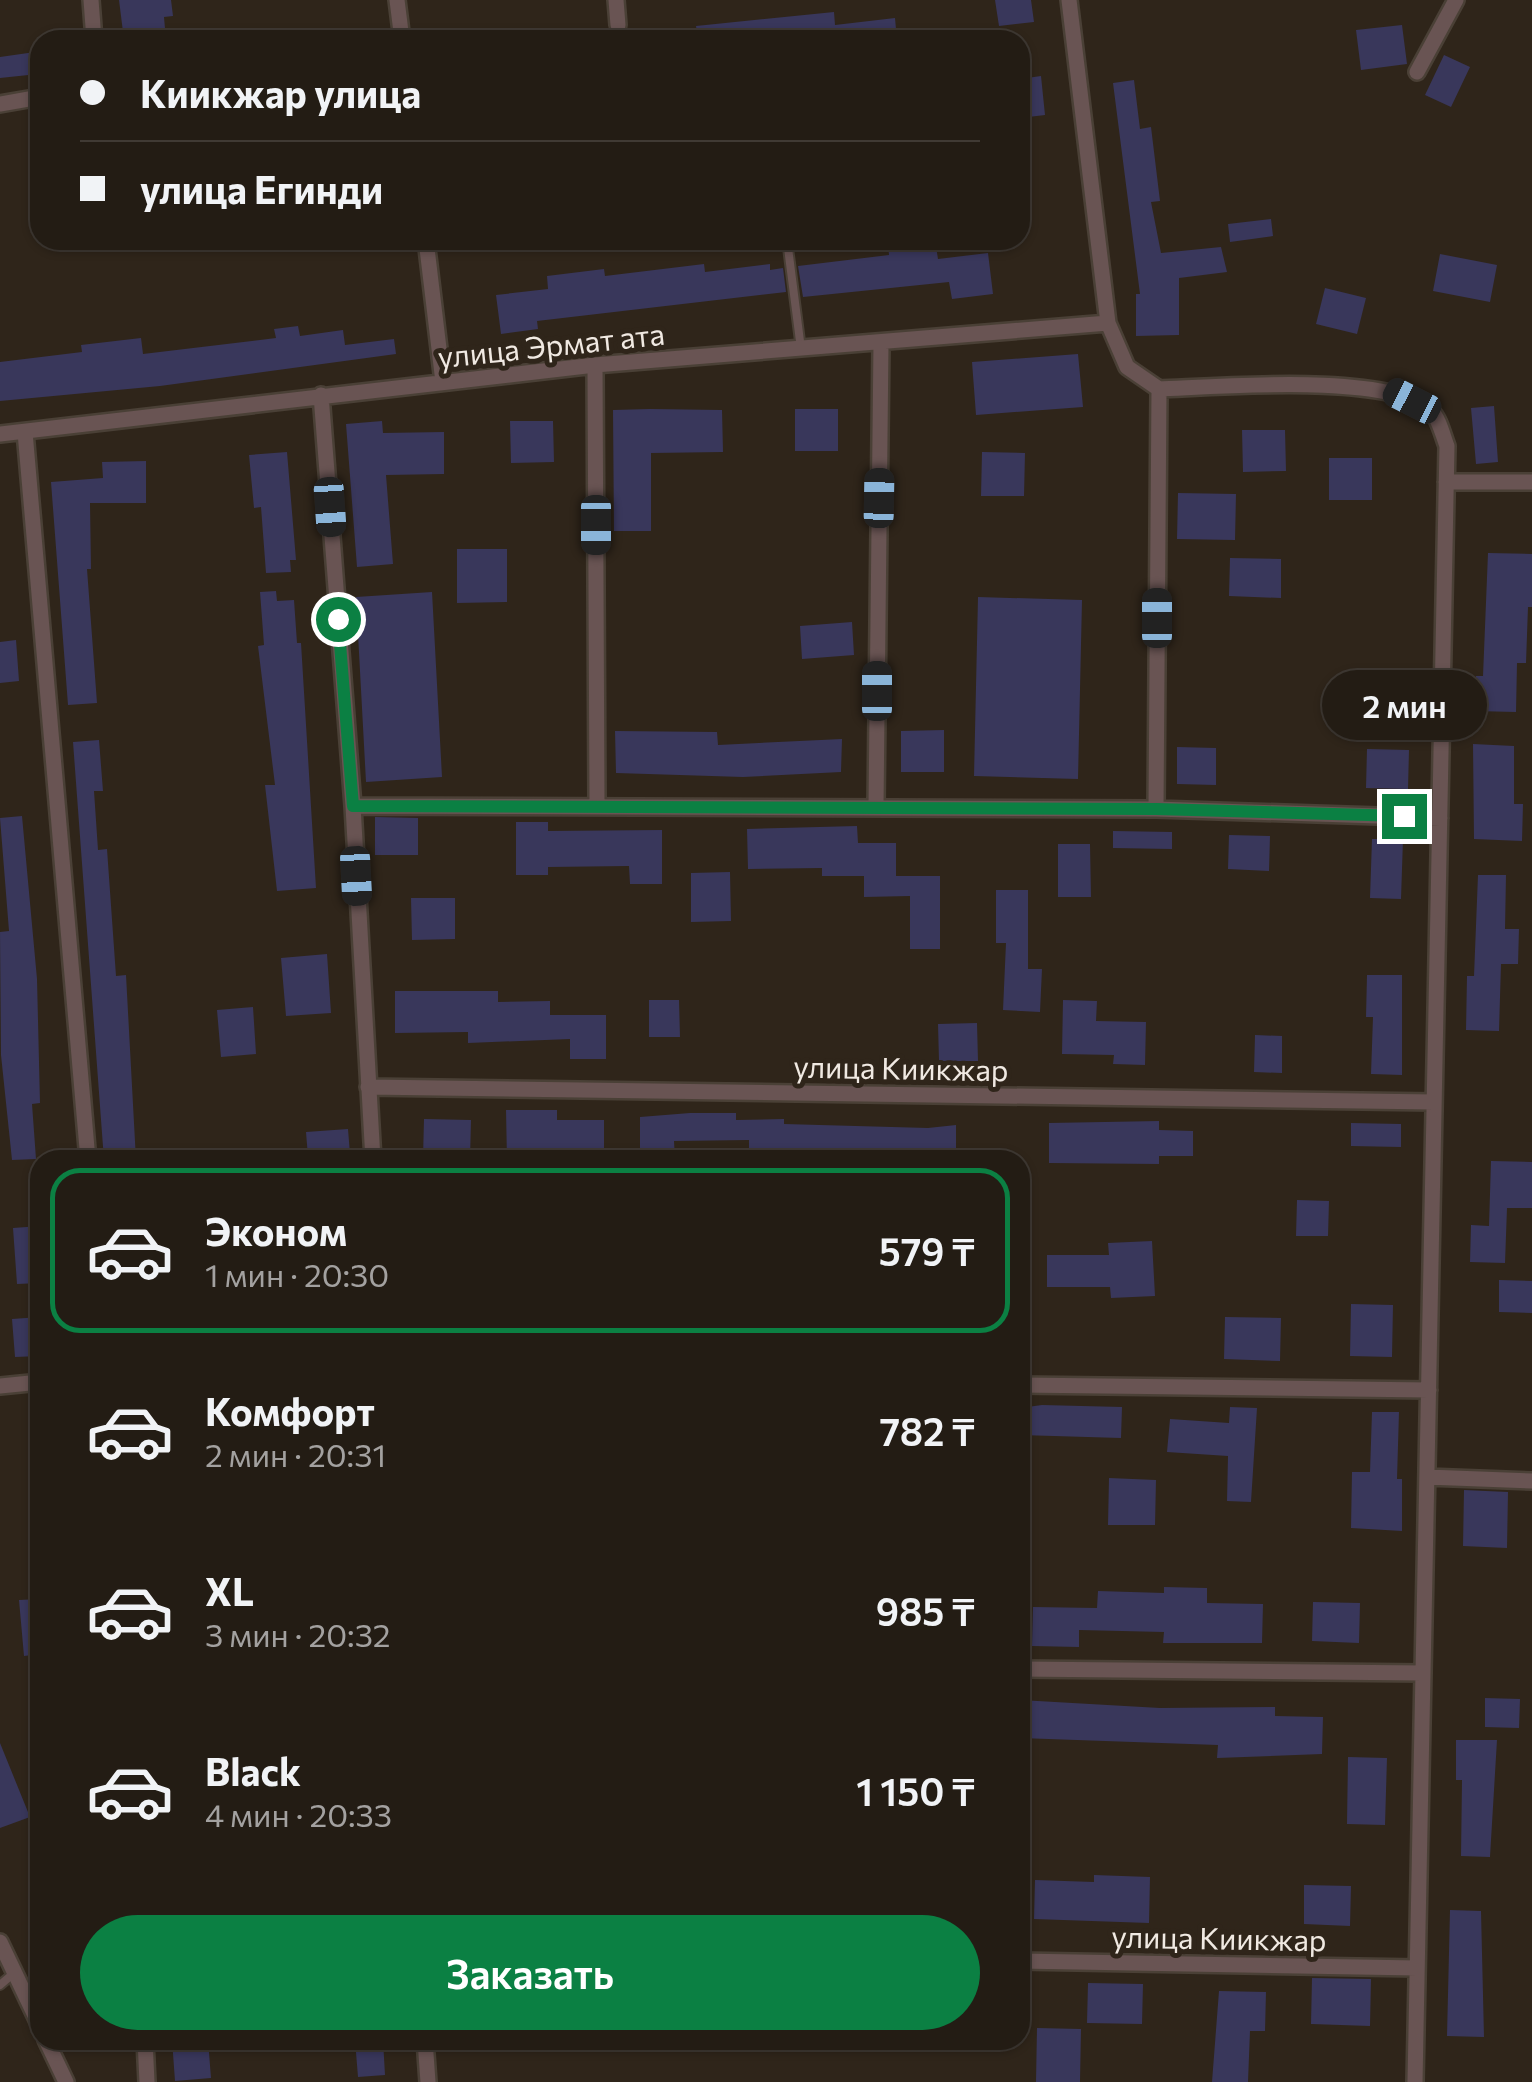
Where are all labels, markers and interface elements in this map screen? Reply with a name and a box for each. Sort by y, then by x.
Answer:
text: Киикжар улица [140,69,421,116]
text: улица Егинди [140,165,383,212]
street label: улица Эрмат ата [436,314,666,374]
car [1378,374,1446,428]
car [863,468,895,528]
car [313,476,347,538]
car [581,495,611,555]
car [1142,588,1172,648]
route start [316,597,361,642]
car [862,661,892,721]
callout: 2 мин [1322,671,1486,741]
text: 2 мин [1362,685,1447,725]
route end [1382,794,1427,839]
car [339,845,373,907]
street label: улица Киикжар [793,1047,1009,1087]
icon: car [85,1206,175,1296]
text: Эконом [205,1207,347,1254]
text: 579 ₸ [879,1227,975,1274]
text: 1 мин · 20:30 [205,1254,389,1294]
icon: car [85,1386,175,1476]
text: Комфорт [205,1387,375,1434]
text: 782 ₸ [879,1407,975,1454]
text: 2 мин · 20:31 [205,1434,386,1474]
icon: car [85,1566,175,1656]
text: XL [205,1567,254,1614]
text: 985 ₸ [876,1587,975,1634]
text: 3 мин · 20:32 [205,1614,391,1654]
icon: car [85,1746,175,1836]
text: Black [205,1747,301,1794]
text: 1 150 ₸ [856,1767,975,1814]
text: 4 мин · 20:33 [205,1794,392,1834]
button: Заказать [80,1915,980,2030]
street label: улица Киикжар [1111,1917,1327,1957]

